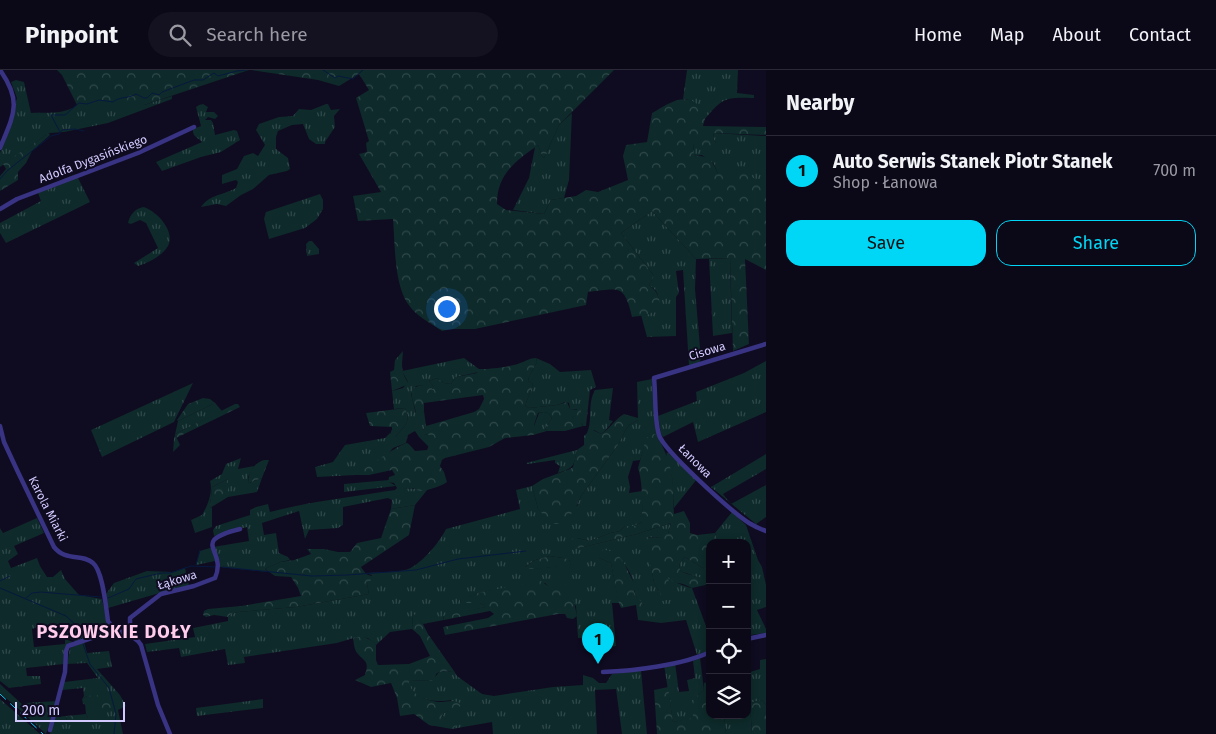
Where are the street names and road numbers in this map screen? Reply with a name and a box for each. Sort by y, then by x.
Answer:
street label: Adolfa Dygasińskiego [37,132,149,186]
street label: Cisowa [687,339,727,363]
street label: Łanowa [675,441,715,481]
street label: Karola Miarki [26,474,70,544]
street label: Łąkowa [156,567,198,593]

